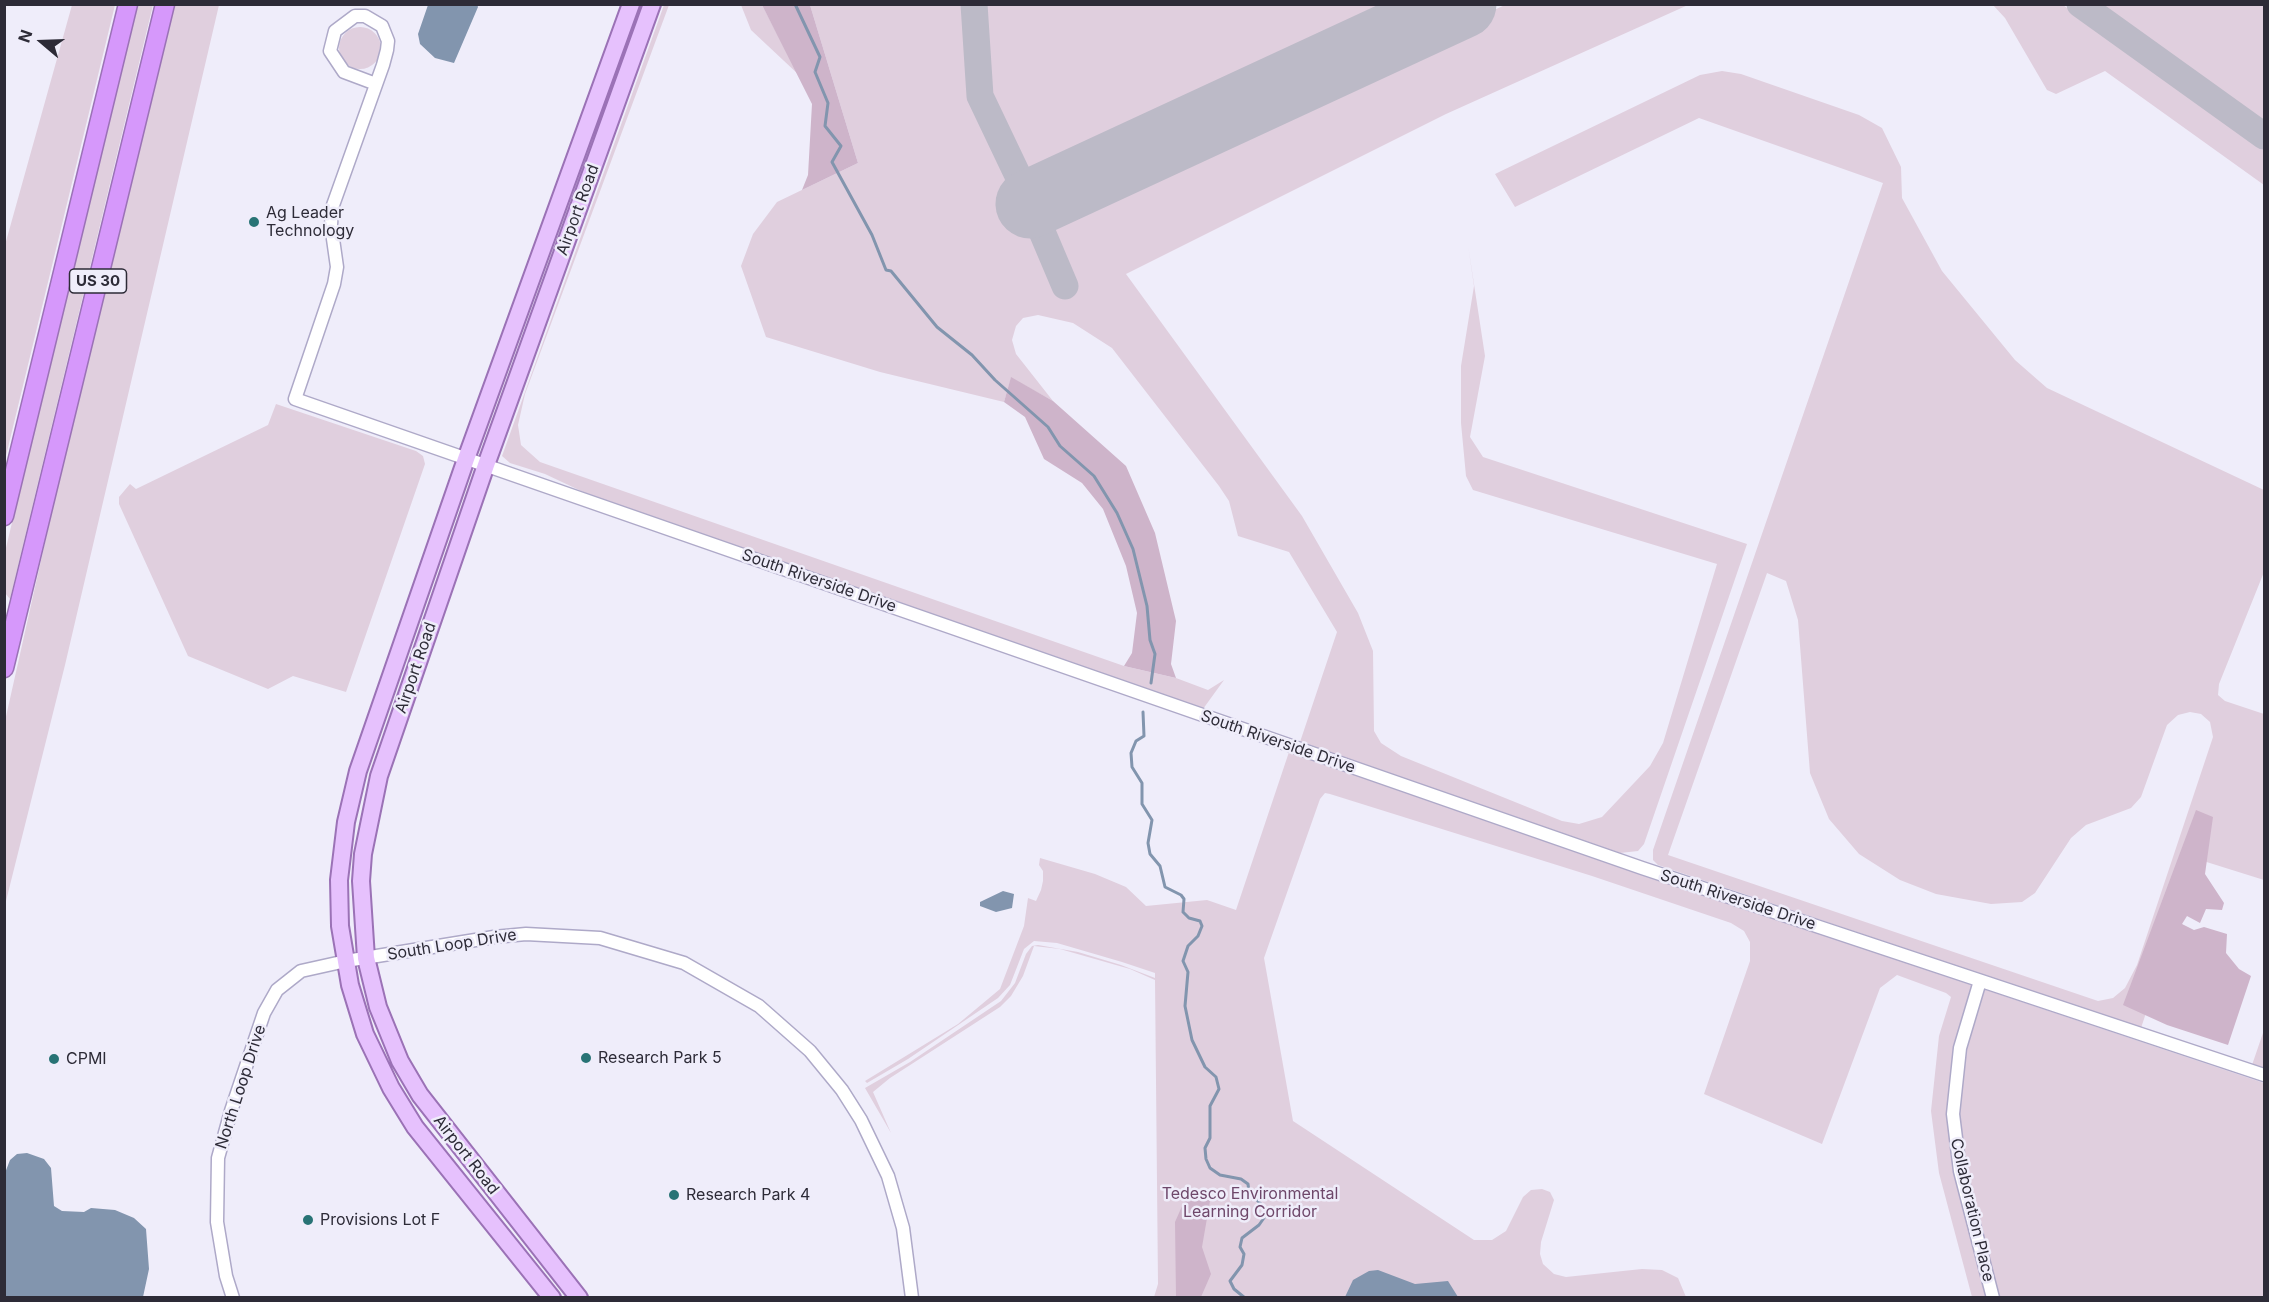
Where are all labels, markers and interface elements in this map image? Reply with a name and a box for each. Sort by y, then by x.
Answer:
north arrow [12,12,72,72]
text: N [14,27,36,45]
street label: Airport Road [553,162,603,258]
place label: Ag Leader Technology [266,203,354,241]
marker: Ag Leader Technology [247,215,261,229]
road number: US 30 [70,269,126,293]
street label: South Riverside Drive [739,545,899,617]
street label: Airport Road [391,620,441,716]
street label: South Riverside Drive [1198,706,1358,778]
street label: South Riverside Drive [1658,866,1818,934]
street label: South Loop Drive [386,925,518,965]
street label: North Loop Drive [212,1023,270,1151]
place label: Research Park 5 [598,1048,722,1068]
place label: CPMI [66,1049,107,1069]
marker: Research Park 5 [579,1051,593,1065]
marker: CPMI [47,1052,61,1066]
street label: Airport Road [429,1112,503,1198]
street label: Collaboration Place [1946,1136,1998,1284]
park label: Tedesco Environmental Learning Corridor [1162,1184,1338,1222]
place label: Research Park 4 [686,1185,810,1205]
marker: Research Park 4 [667,1188,681,1202]
place label: Provisions Lot F [320,1210,440,1230]
marker: Provisions Lot F [301,1213,315,1227]

